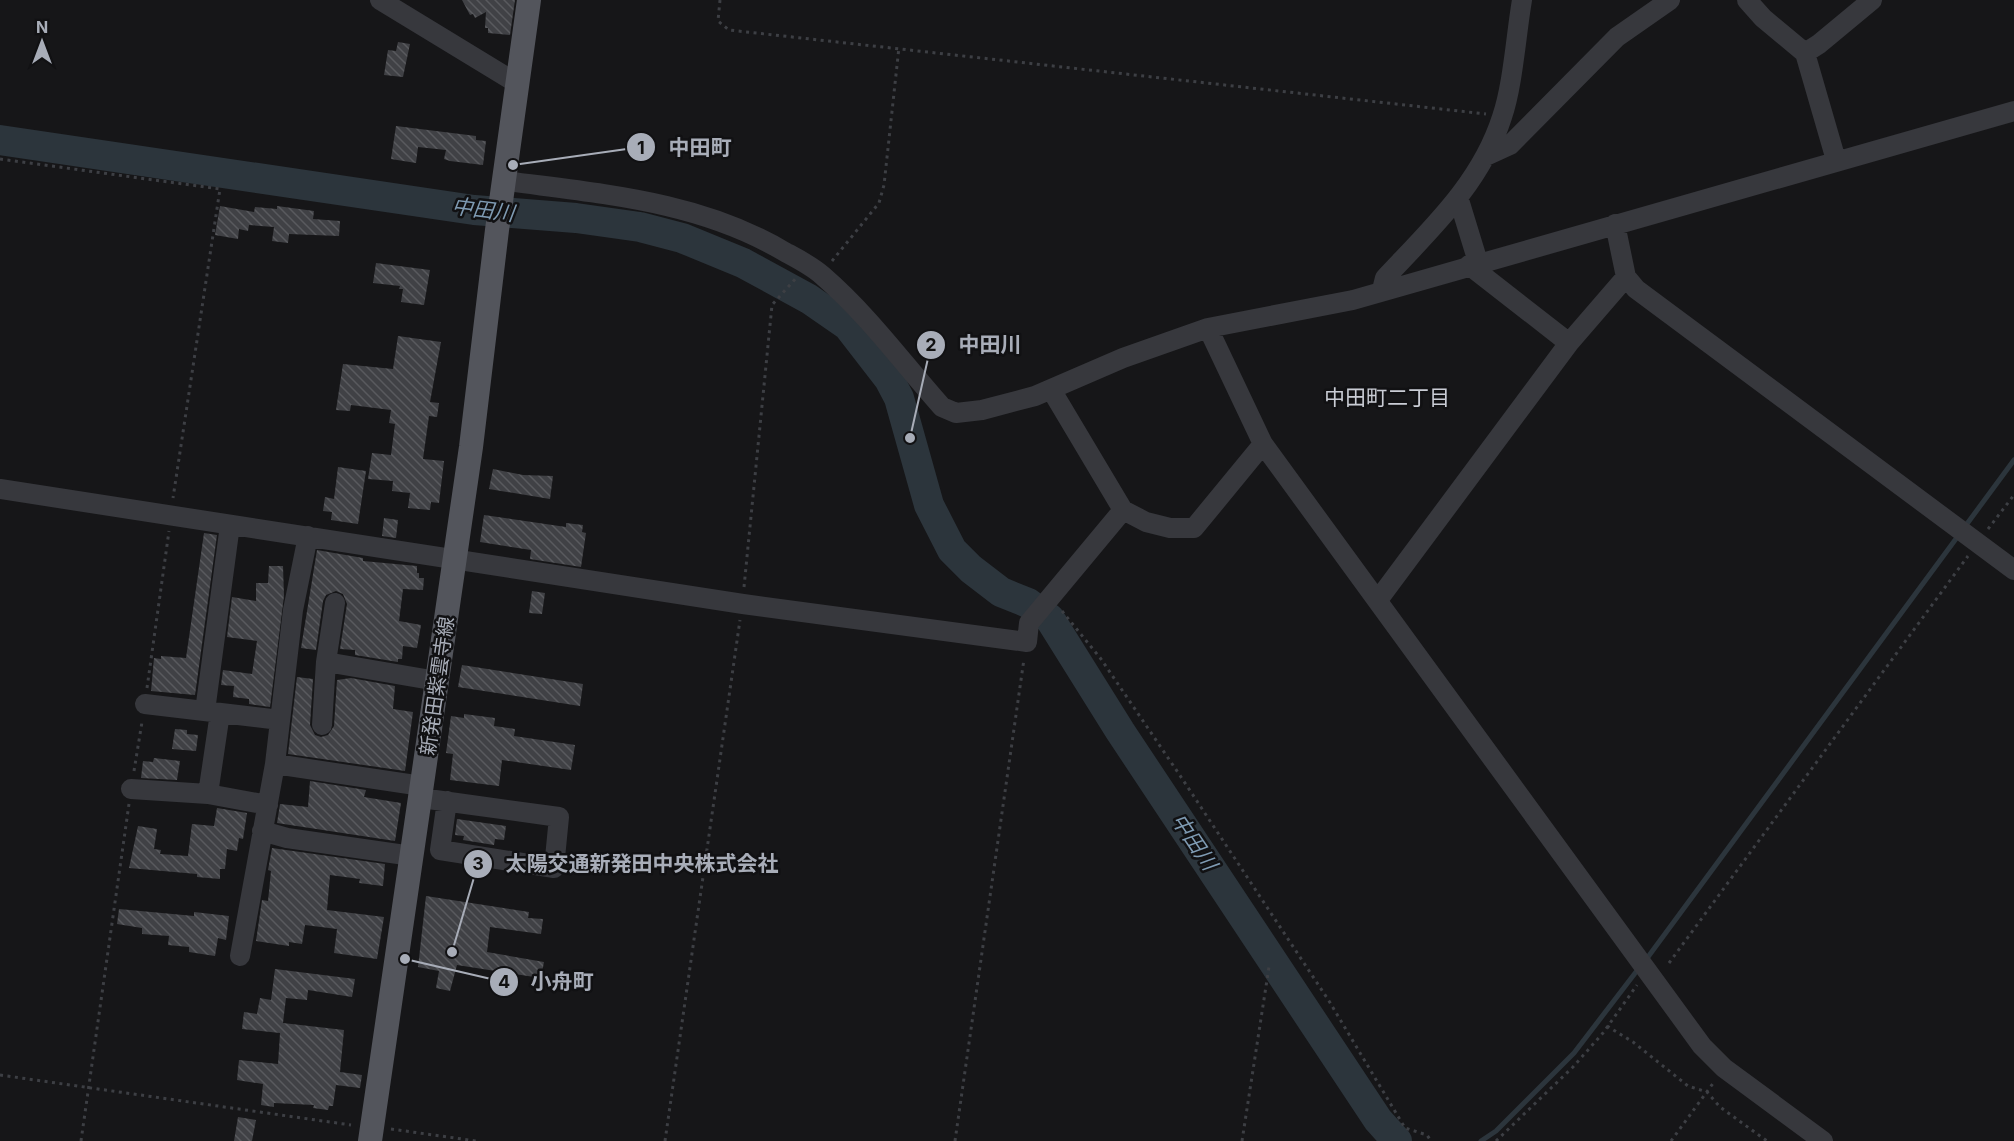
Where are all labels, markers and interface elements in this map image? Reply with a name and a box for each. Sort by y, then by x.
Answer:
north arrow [12,12,72,72]
text: N [36,17,48,37]
callout: 中田町 [626,128,743,167]
text: 中田町 [669,135,732,160]
text: 1 [637,137,645,158]
water label: 中田川 [450,193,518,226]
callout: 中田川 [916,325,1033,364]
text: 中田川 [959,332,1022,357]
text: 2 [925,334,937,355]
district label: 中田町二丁目 [1324,385,1450,410]
street label: 新発田紫雲寺線 [415,615,459,757]
water label: 中田川 [1166,809,1224,876]
callout: 太陽交通新発田中央株式会社 [463,845,790,884]
text: 太陽交通新発田中央株式会社 [506,851,779,876]
text: 3 [472,853,484,874]
callout: 小舟町 [489,962,606,1001]
text: 小舟町 [531,969,594,994]
text: 4 [498,971,510,992]

